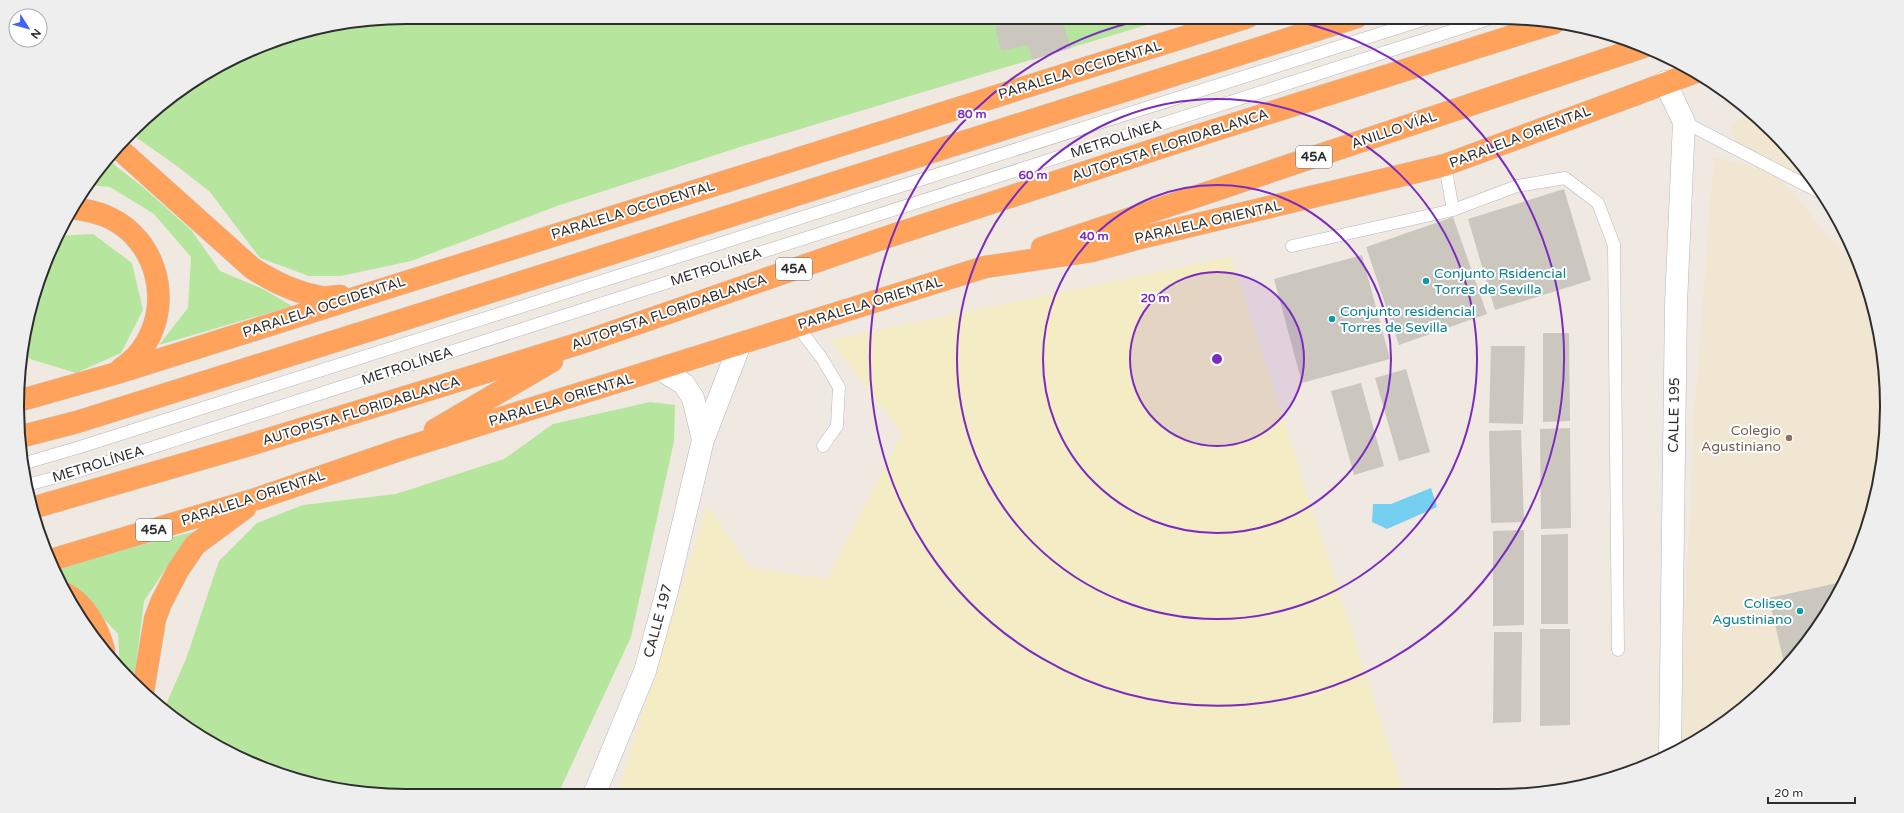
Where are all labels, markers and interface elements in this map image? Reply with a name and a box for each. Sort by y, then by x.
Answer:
north arrow [8,8,48,48]
text: N [28,26,43,41]
street label: PARALELA OCCIDENTAL [996,37,1164,103]
street label: PARALELA ORIENTAL [1447,102,1593,172]
street label: AUTOPISTA FLORIDABLANCA [1070,105,1270,185]
text: 80 m [957,107,987,121]
street label: ANILLO VÍAL [1349,107,1439,153]
street label: METROLÍNEA [1068,116,1164,162]
road number: 45A [1296,146,1332,168]
text: 60 m [1018,168,1048,182]
street label: PARALELA OCCIDENTAL [549,177,717,243]
street label: PARALELA ORIENTAL [1133,197,1283,247]
text: 40 m [1079,229,1109,243]
street label: METROLÍNEA [668,244,764,290]
road number: 45A [776,258,812,280]
place label: Conjunto Rsidencial Torres de Sevilla [1434,265,1566,298]
street label: AUTOPISTA FLORIDABLANCA [569,270,769,354]
street label: PARALELA OCCIDENTAL [241,273,407,341]
street label: PARALELA ORIENTAL [796,273,944,333]
marker: Conjunto Rsidencial Torres de Sevilla [1421,276,1431,286]
text: 20 m [1140,291,1170,305]
place label: Conjunto residencial Torres de Sevilla [1340,303,1475,336]
marker: Conjunto residencial Torres de Sevilla [1327,314,1337,324]
street label: METROLÍNEA [359,343,455,389]
centre of rings [1210,352,1224,366]
street label: PARALELA ORIENTAL [487,370,635,430]
street label: AUTOPISTA FLORIDABLANCA [260,373,462,449]
street label: CALLE 195 [1665,377,1683,453]
place label: Colegio Agustiniano [1701,422,1781,455]
marker: Colegio Agustiniano [1784,433,1794,443]
street label: METROLÍNEA [50,442,146,486]
street label: PARALELA ORIENTAL [179,467,327,529]
road number: 45A [136,519,172,541]
street label: CALLE 197 [640,582,676,660]
place label: Coliseo Agustiniano [1712,595,1792,628]
marker: Coliseo Agustiniano [1795,606,1805,616]
scale bar [1768,779,1855,805]
text: 20 m [1774,786,1803,800]

